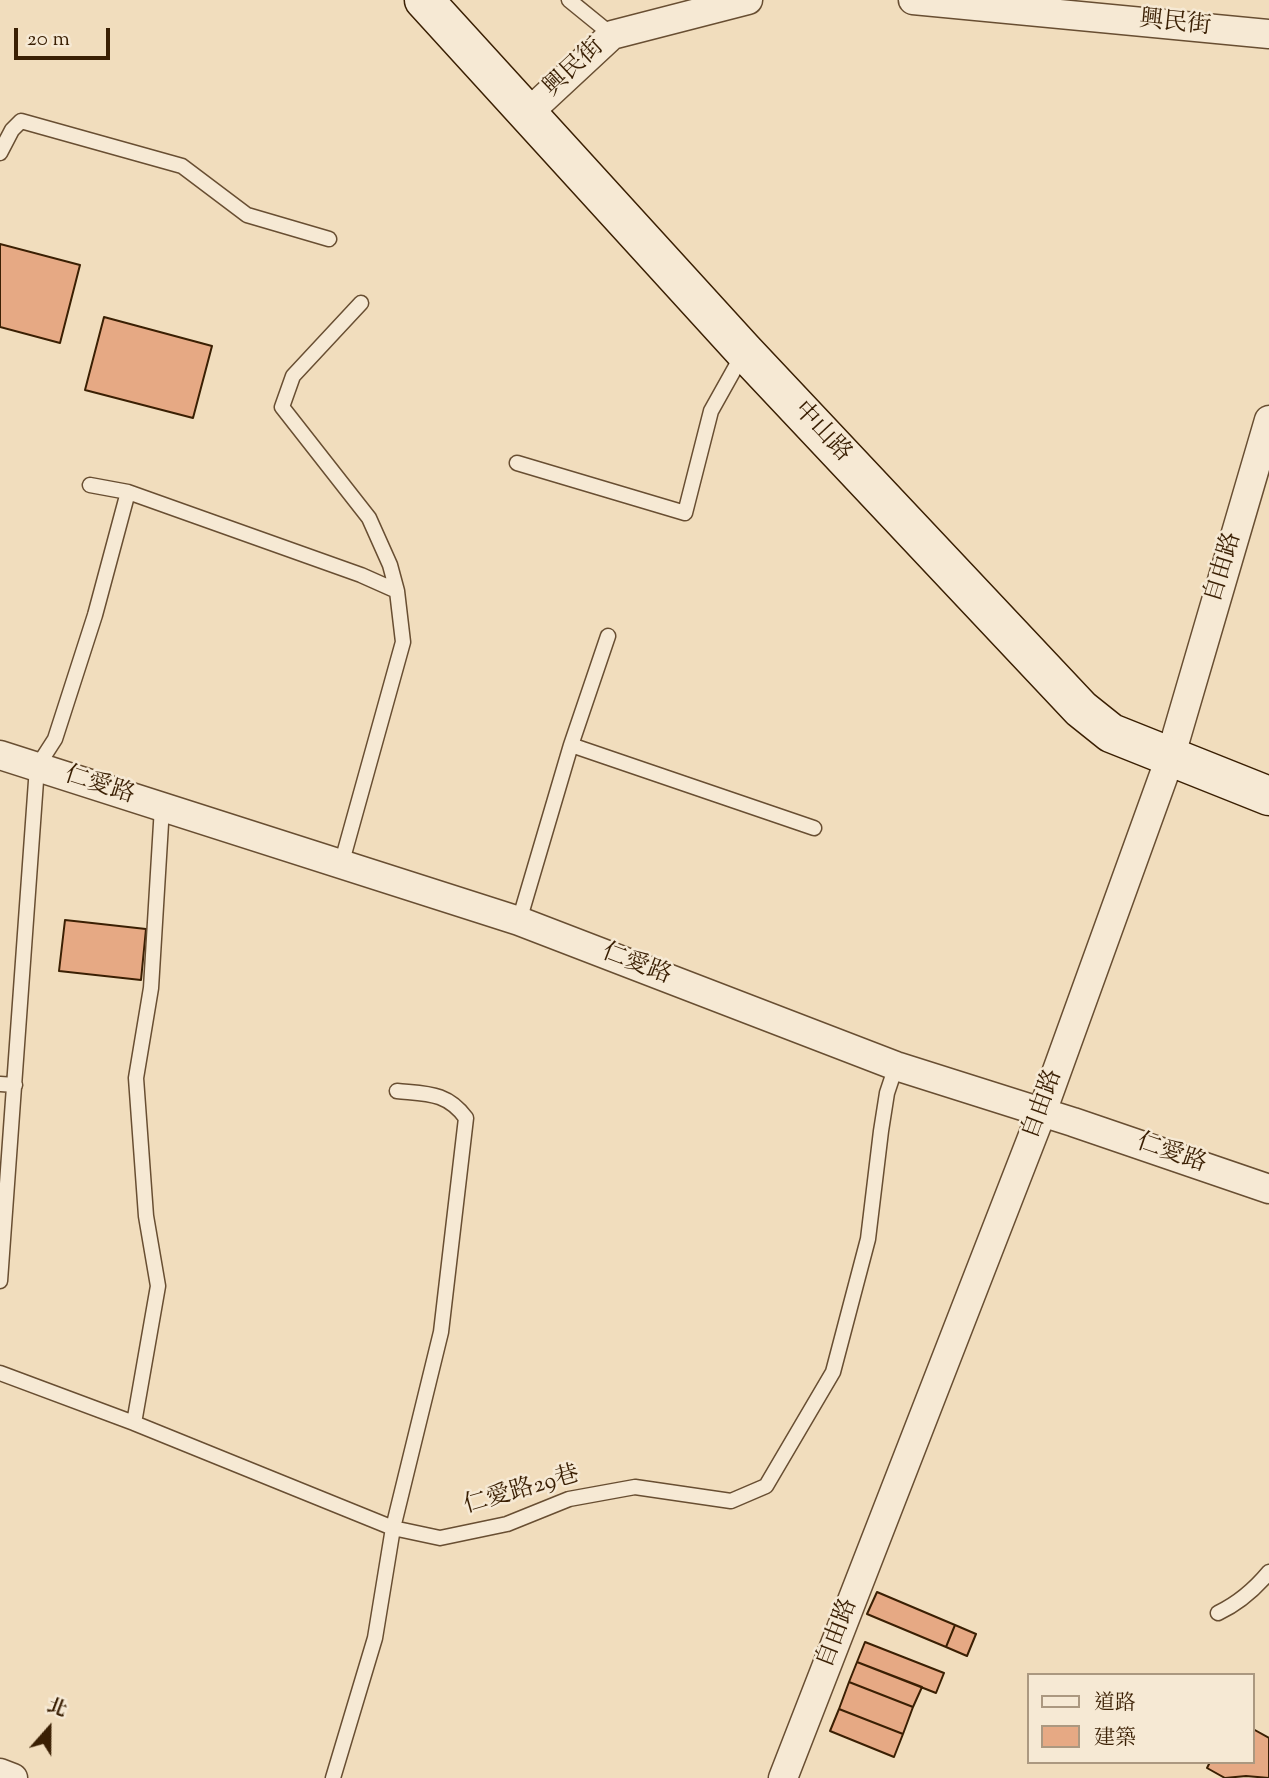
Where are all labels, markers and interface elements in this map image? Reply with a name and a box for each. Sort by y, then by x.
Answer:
street label: 興民街 [1138,7,1212,43]
scale bar [18,14,114,58]
text: 20 m [27,25,70,55]
street label: 興民街 [539,34,611,104]
street label: 中山路 [786,397,856,469]
street label: 自由路 [1201,529,1249,607]
street label: 仁愛路 [60,762,138,812]
street label: 仁愛路 [597,940,675,992]
street label: 自由路 [1018,1066,1070,1144]
street label: 仁愛路 [1132,1130,1210,1180]
street label: 仁愛路29巷 [461,1462,583,1522]
street label: 自由路 [813,1595,865,1673]
legend [1028,1673,1255,1764]
text: 道路 [1094,1689,1136,1719]
text: 北 [43,1693,70,1725]
north arrow [14,1694,84,1764]
text: 建築 [1094,1724,1136,1754]

